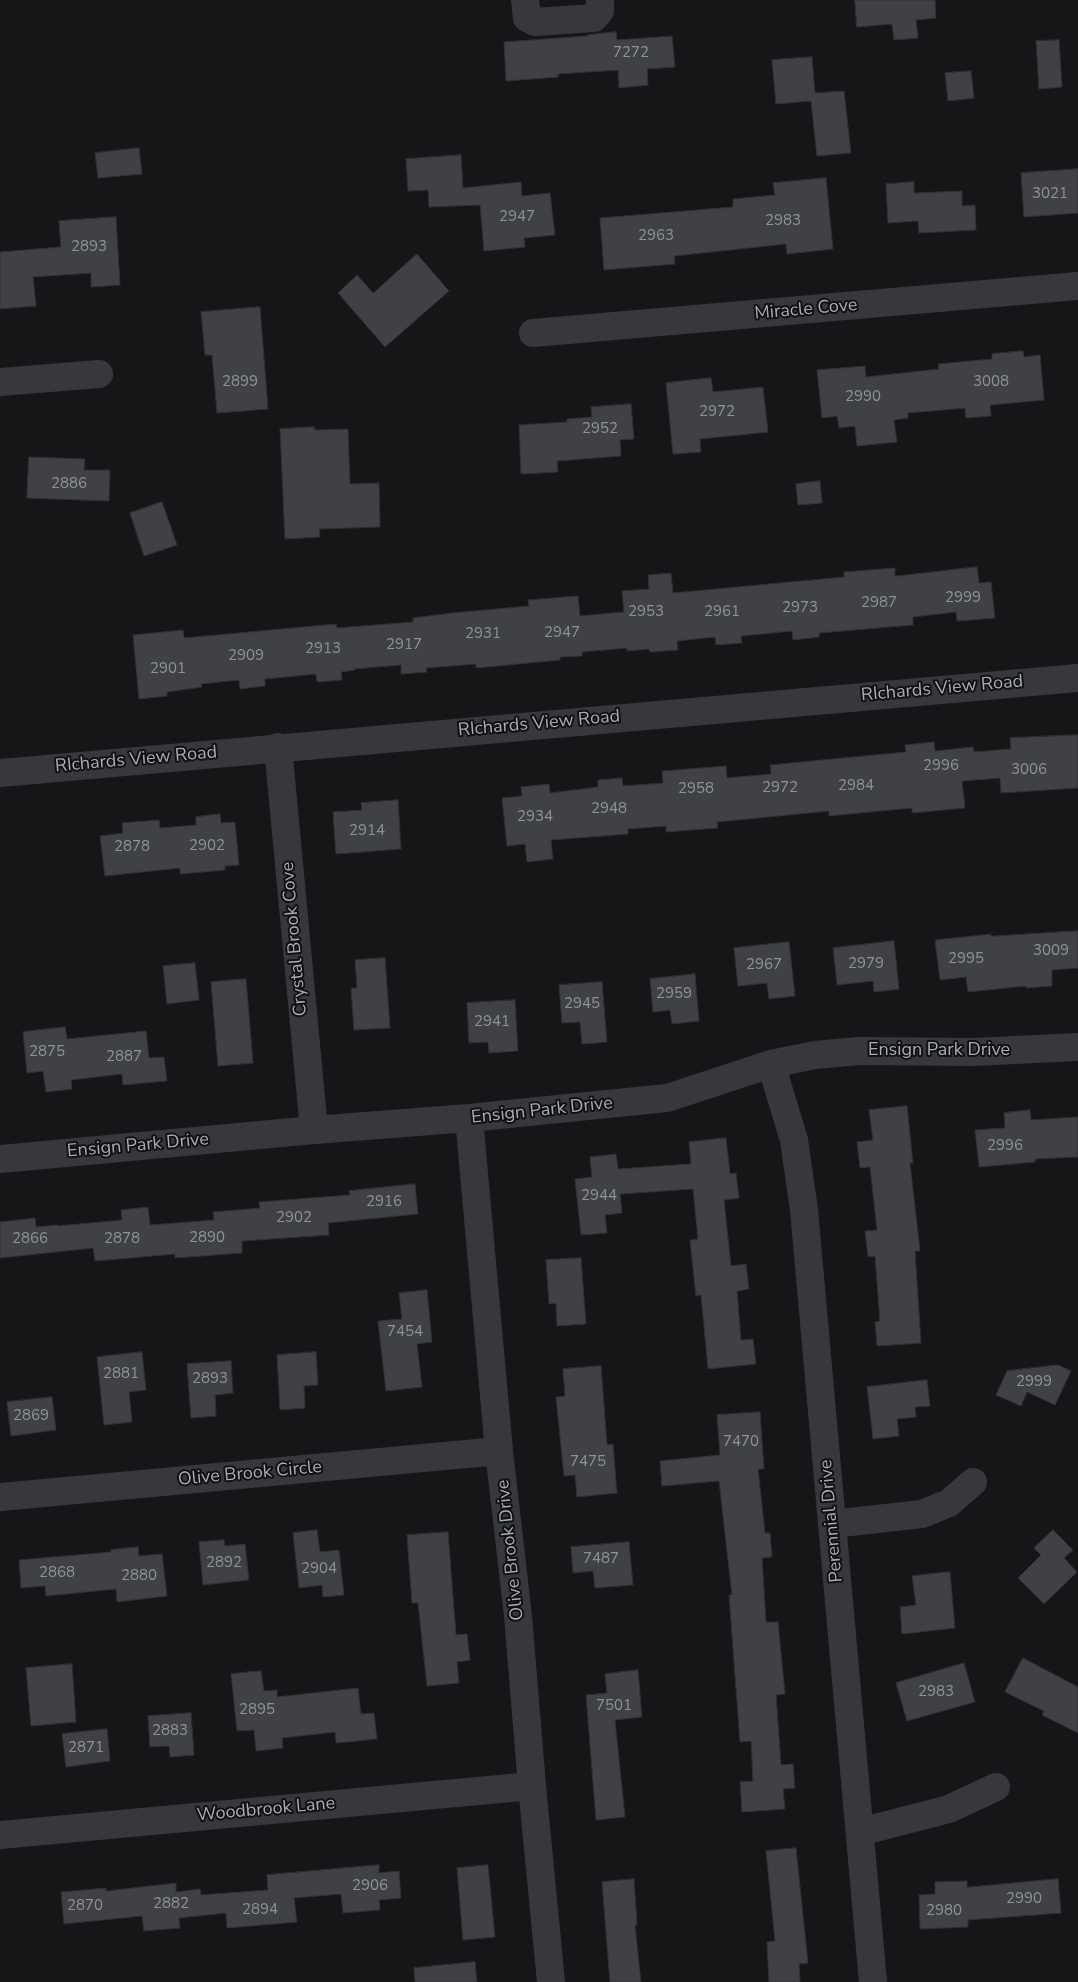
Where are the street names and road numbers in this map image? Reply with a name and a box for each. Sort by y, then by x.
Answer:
street label: Miracle Cove [754,295,858,325]
street label: RIchards View Road [860,671,1024,707]
street label: RIchards View Road [457,706,621,742]
street label: RIchards View Road [54,742,218,778]
street label: Crystal Brook Cove [277,861,313,1017]
street label: Ensign Park Drive [868,1040,1010,1062]
street label: Ensign Park Drive [470,1093,614,1129]
street label: Ensign Park Drive [66,1129,210,1163]
street label: Olive Brook Circle [177,1457,323,1491]
street label: Perennial Drive [816,1459,848,1583]
street label: Olive Brook Drive [493,1479,529,1621]
street label: Woodbrook Lane [196,1793,336,1827]

